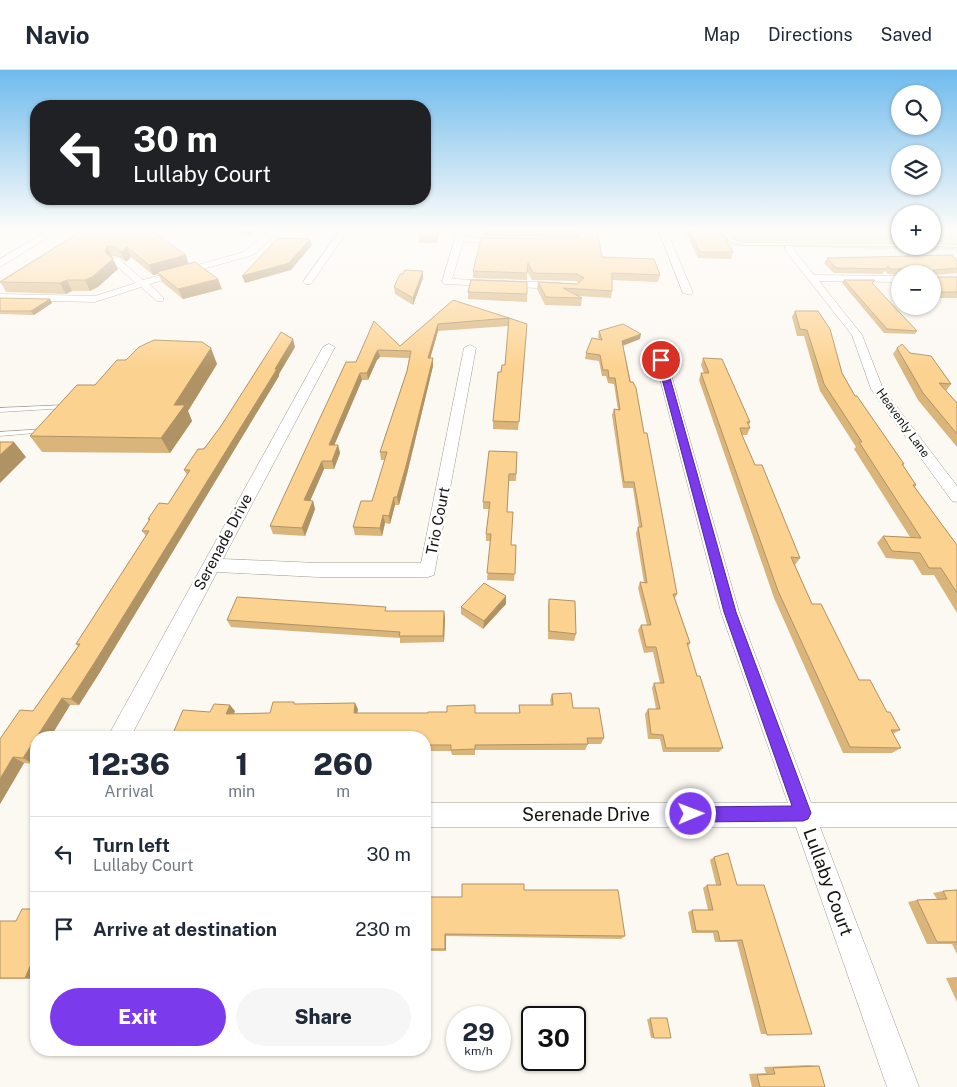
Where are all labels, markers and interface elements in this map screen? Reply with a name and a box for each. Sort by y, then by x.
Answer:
text: Navio [25,21,90,49]
text: Map [703,24,740,45]
text: Directions [768,24,853,45]
text: Saved [881,24,932,45]
map controls [891,85,941,315]
button: search [891,85,941,135]
text: 30 m [133,119,218,160]
icon: left [50,120,115,185]
button: layers [891,145,941,195]
text: Lullaby Court [133,161,271,187]
button: + [891,205,941,255]
button: − [891,265,941,315]
pin [640,339,682,381]
icon: arrive [647,346,675,374]
street label: Heavenly Lane [873,386,933,460]
street label: Trio Court [423,485,452,556]
street label: Serenade Drive [190,491,255,593]
text: 12:36 [88,746,170,782]
text: 1 [235,746,248,782]
text: 260 [313,746,373,782]
text: Arrival [104,782,154,801]
text: min [228,782,255,801]
text: m [336,782,350,801]
position arrow [664,787,716,839]
street label: Serenade Drive [522,804,650,825]
street label: Lullaby Court [799,825,858,938]
text: Turn left [93,834,170,856]
icon: left [50,840,78,868]
text: 30 m [366,843,411,865]
text: Lullaby Court [93,856,193,875]
icon: arrive [50,915,78,943]
text: Arrive at destination [93,918,277,940]
text: 230 m [355,918,411,940]
button: Exit [50,988,226,1046]
button: Share [236,988,411,1046]
speed limit sign: 30 [521,1006,586,1071]
text: 29 [462,1017,495,1047]
text: km/h [464,1044,493,1058]

